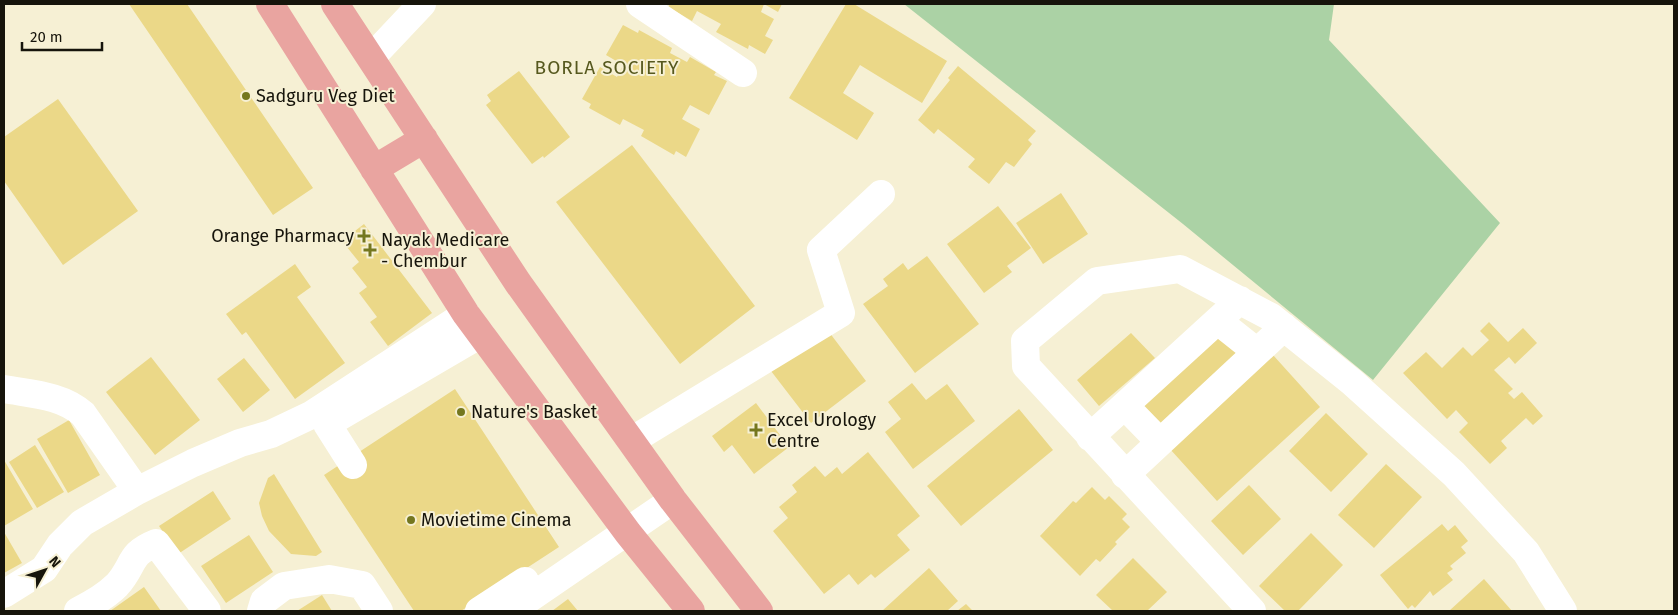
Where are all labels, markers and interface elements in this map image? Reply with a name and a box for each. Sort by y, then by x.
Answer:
scale bar [22,20,102,52]
text: 20 m [30,28,63,46]
district label: BORLA SOCIETY [535,56,679,79]
place label: Sadguru Veg Diet [256,85,395,107]
marker: Sadguru Veg Diet [240,90,252,102]
place label: Orange Pharmacy [211,225,354,247]
place label: Nayak Medicare - Chembur [381,229,509,272]
marker: Orange Pharmacy [358,230,370,242]
marker: Nayak Medicare - Chembur [363,243,377,257]
place label: Nature's Basket [471,401,598,423]
marker: Nature's Basket [455,406,467,418]
place label: Excel Urology Centre [767,409,876,452]
marker: Excel Urology Centre [749,423,763,437]
place label: Movietime Cinema [421,509,572,531]
marker: Movietime Cinema [405,514,417,526]
north arrow [20,545,70,595]
text: N [45,553,64,571]

